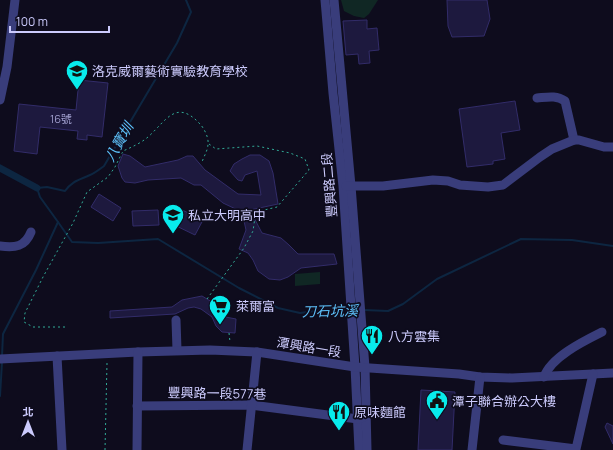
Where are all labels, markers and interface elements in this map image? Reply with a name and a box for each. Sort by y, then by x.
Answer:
scale bar [10,8,109,34]
text: 100 m [16,13,48,30]
school or university icon: 洛克威爾藝術實驗教育學校 [64,58,90,91]
place label: 洛克威爾藝術實驗教育學校 [92,62,248,80]
house number: 16號 [50,111,72,126]
water label: 八寶圳 [100,117,138,165]
street label: 豐興路二段 [317,152,341,218]
school or university icon: 私立大明高中 [160,202,186,235]
place label: 私立大明高中 [188,206,266,224]
supermarket icon: 萊爾富 [207,293,233,326]
place label: 萊爾富 [236,297,275,315]
water label: 刀石坑溪 [302,300,360,320]
restaurant icon: 八方雲集 [359,323,385,356]
place label: 八方雲集 [388,327,440,345]
street label: 潭興路一段 [275,333,343,361]
street label: 豐興路一段577巷 [167,383,267,403]
public building icon: 潭子聯合辦公大樓 [424,388,450,421]
place label: 潭子聯合辦公大樓 [452,392,556,410]
restaurant icon: 原味麵館 [326,399,352,432]
north arrow [8,402,48,442]
place label: 原味麵館 [354,403,406,421]
text: 北 [23,404,34,419]

